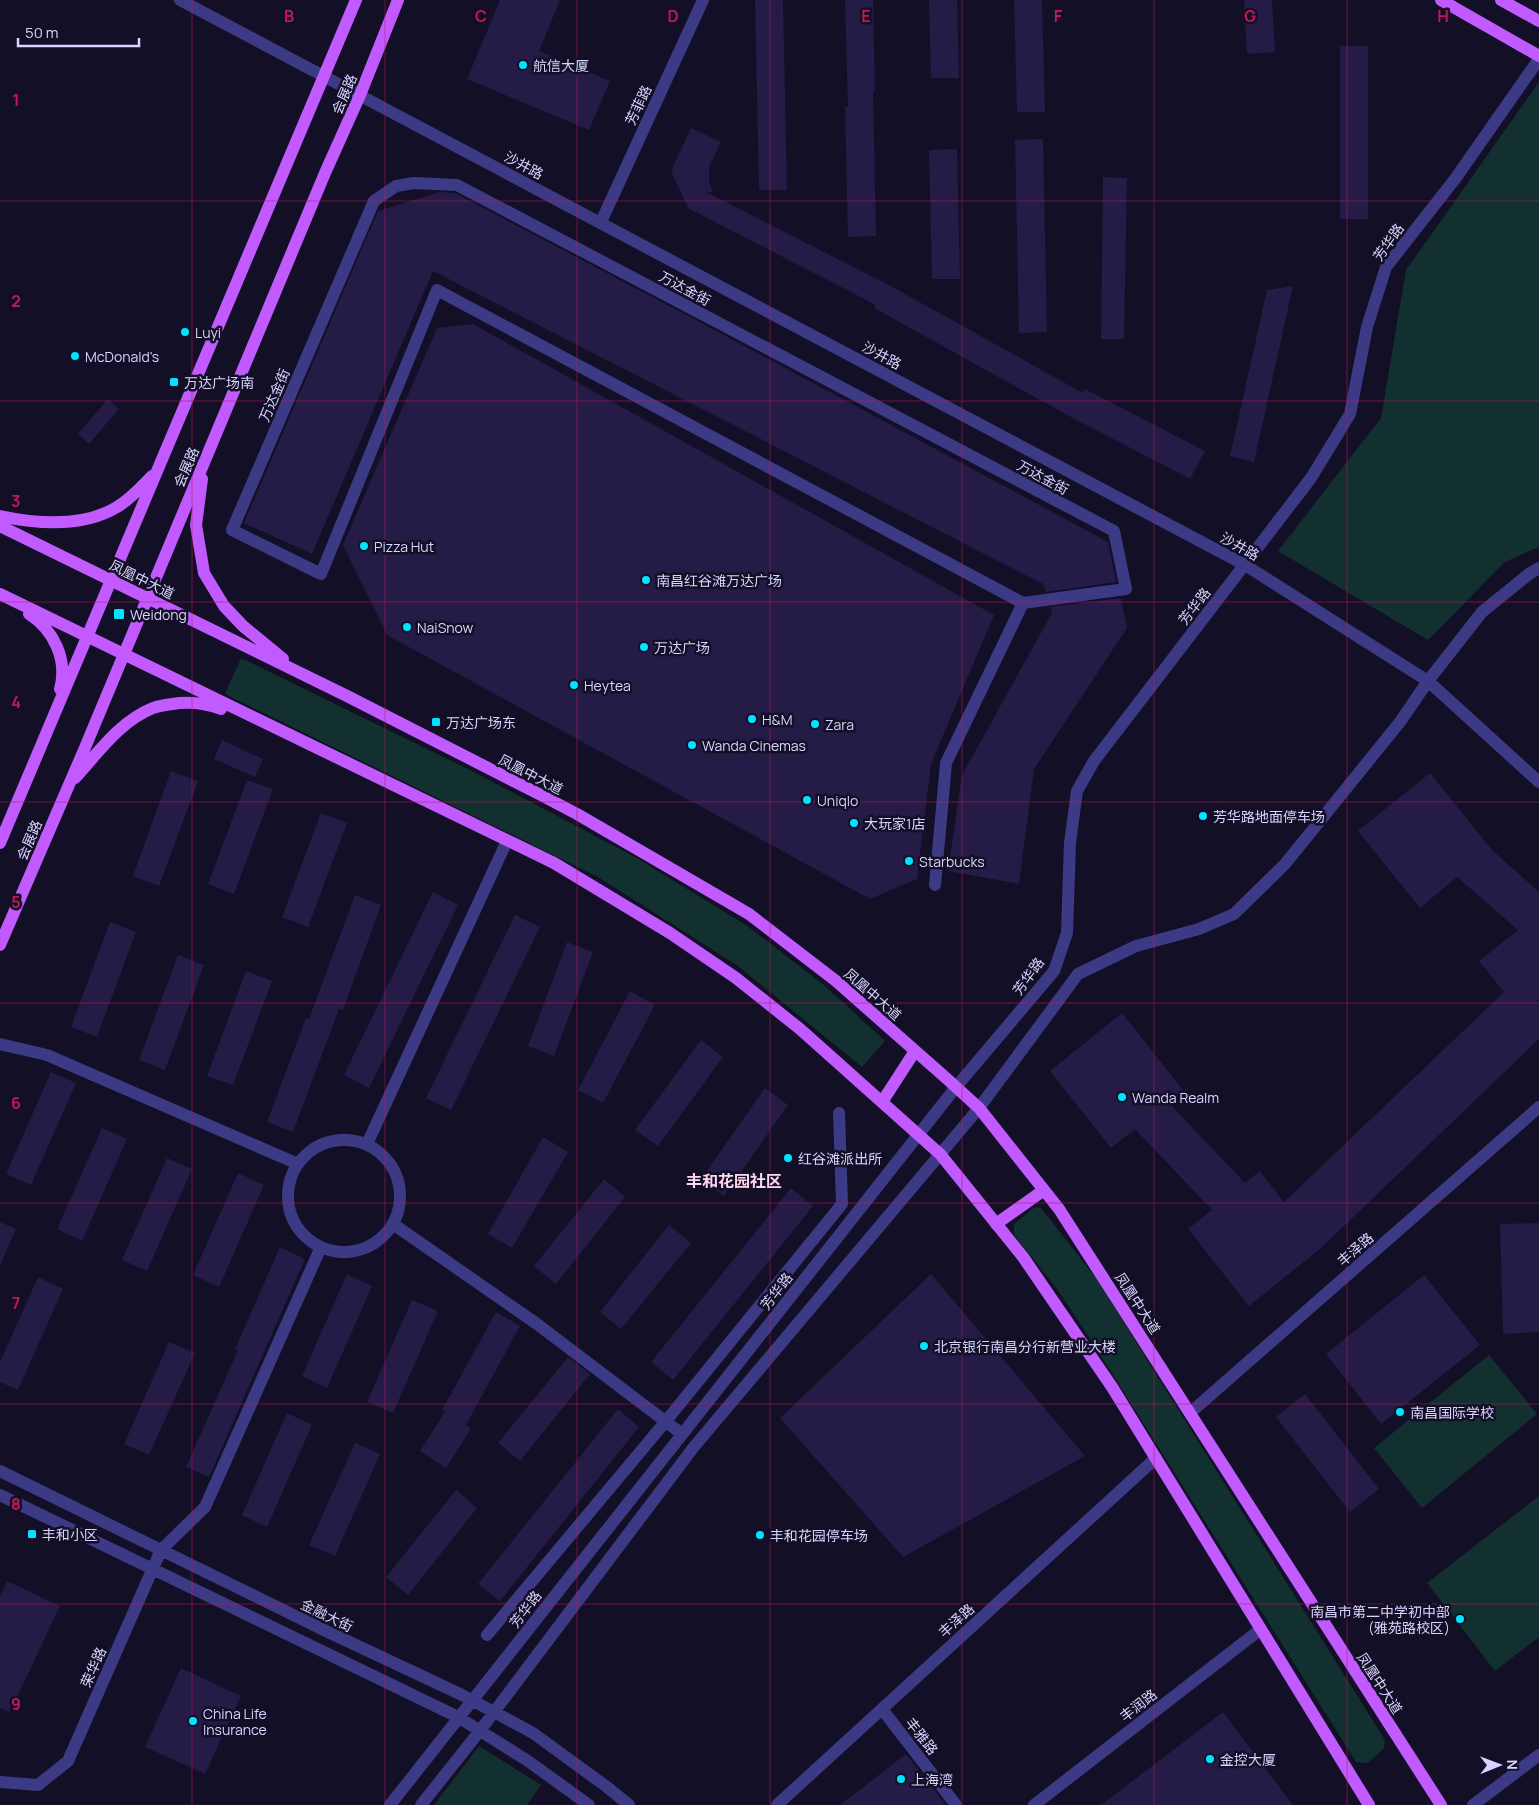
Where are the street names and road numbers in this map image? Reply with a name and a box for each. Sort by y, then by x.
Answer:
street label: 会展路 [327,71,361,117]
street label: 芳菲路 [621,82,655,128]
street label: 沙井路 [501,147,547,183]
street label: 芳华路 [1368,219,1408,265]
street label: 万达金街 [656,266,714,310]
street label: 沙井路 [859,337,905,373]
street label: 万达金街 [254,366,294,424]
street label: 会展路 [169,444,203,490]
street label: 万达金街 [1014,455,1072,499]
street label: 沙井路 [1217,528,1263,564]
street label: 凤凰中大道 [106,555,178,603]
street label: 芳华路 [1174,584,1214,628]
street label: 凤凰中大道 [496,750,566,798]
street label: 会展路 [12,817,46,863]
street label: 芳华路 [1008,953,1048,999]
street label: 凤凰中大道 [840,964,906,1024]
street label: 丰泽路 [1333,1228,1377,1270]
street label: 凤凰中大道 [1111,1268,1165,1338]
street label: 芳华路 [756,1269,796,1313]
street label: 芳华路 [505,1587,545,1631]
street label: 金融大街 [298,1594,356,1636]
street label: 丰泽路 [934,1599,978,1641]
street label: 荣华路 [76,1644,110,1690]
street label: 凤凰中大道 [1353,1648,1407,1718]
street label: 丰润路 [1116,1685,1160,1725]
street label: 丰雅路 [902,1714,942,1758]

